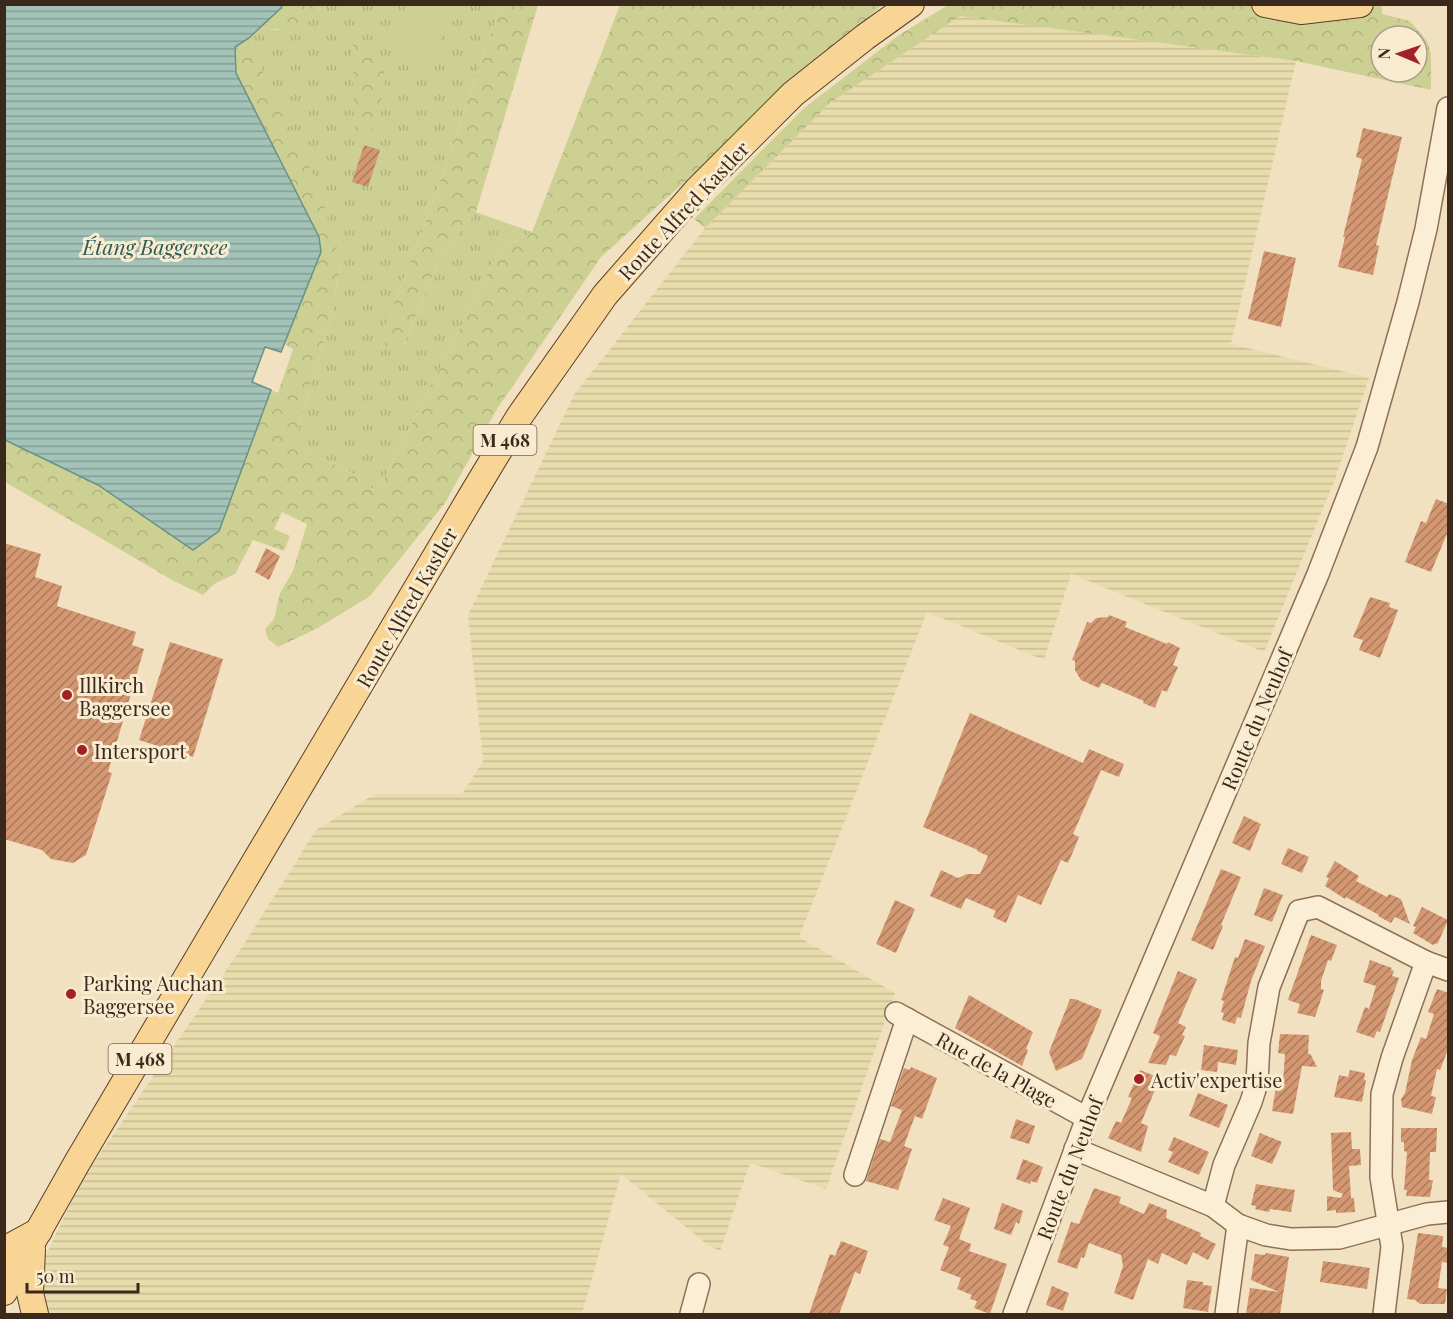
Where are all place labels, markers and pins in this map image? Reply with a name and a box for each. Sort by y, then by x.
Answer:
place label: Illkirch Baggersee [79,671,171,721]
marker: Illkirch Baggersee [60,688,74,702]
place label: Intersport [94,737,187,764]
marker: Intersport [75,743,89,757]
place label: Parking Auchan Baggersee [83,969,224,1019]
marker: Parking Auchan Baggersee [64,987,78,1001]
place label: Activ'expertise [1150,1066,1282,1093]
marker: Activ'expertise [1132,1072,1146,1086]

